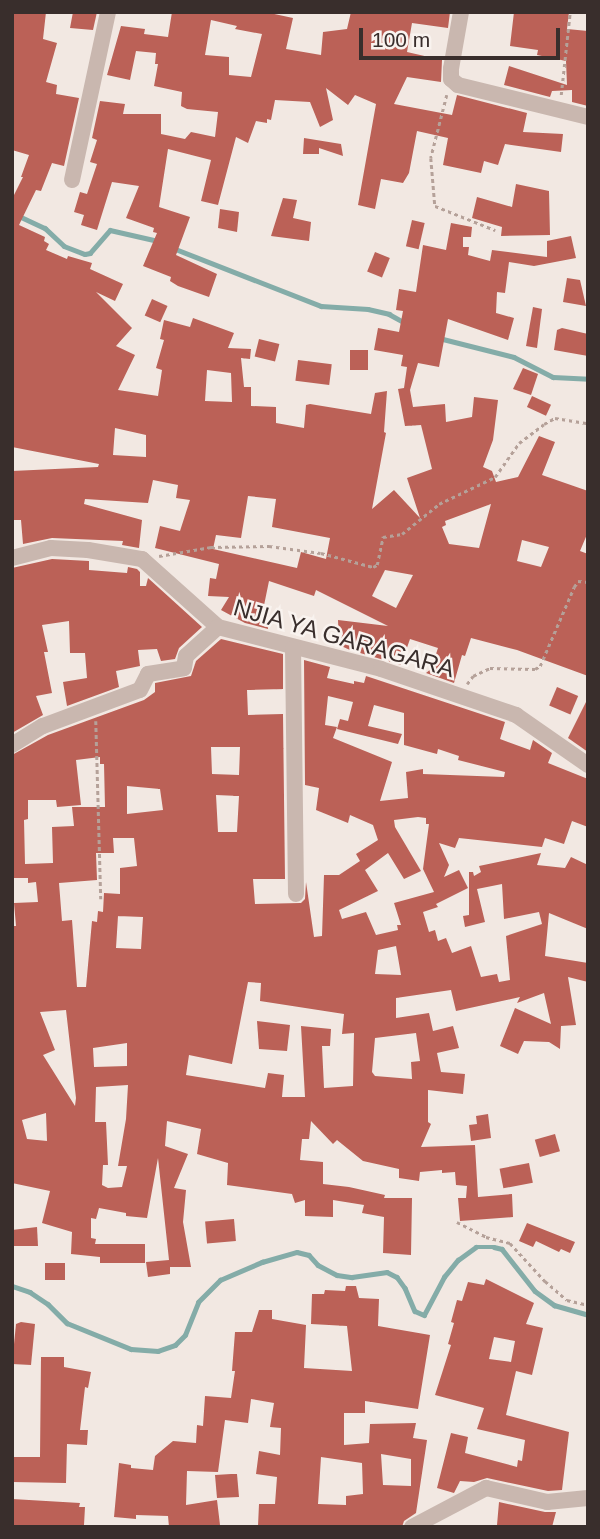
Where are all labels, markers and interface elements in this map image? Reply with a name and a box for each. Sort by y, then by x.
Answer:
scale bar [362,14,563,58]
text: 100 m [372,28,430,51]
street label: NJIA YA GARAGARA [229,592,459,684]

